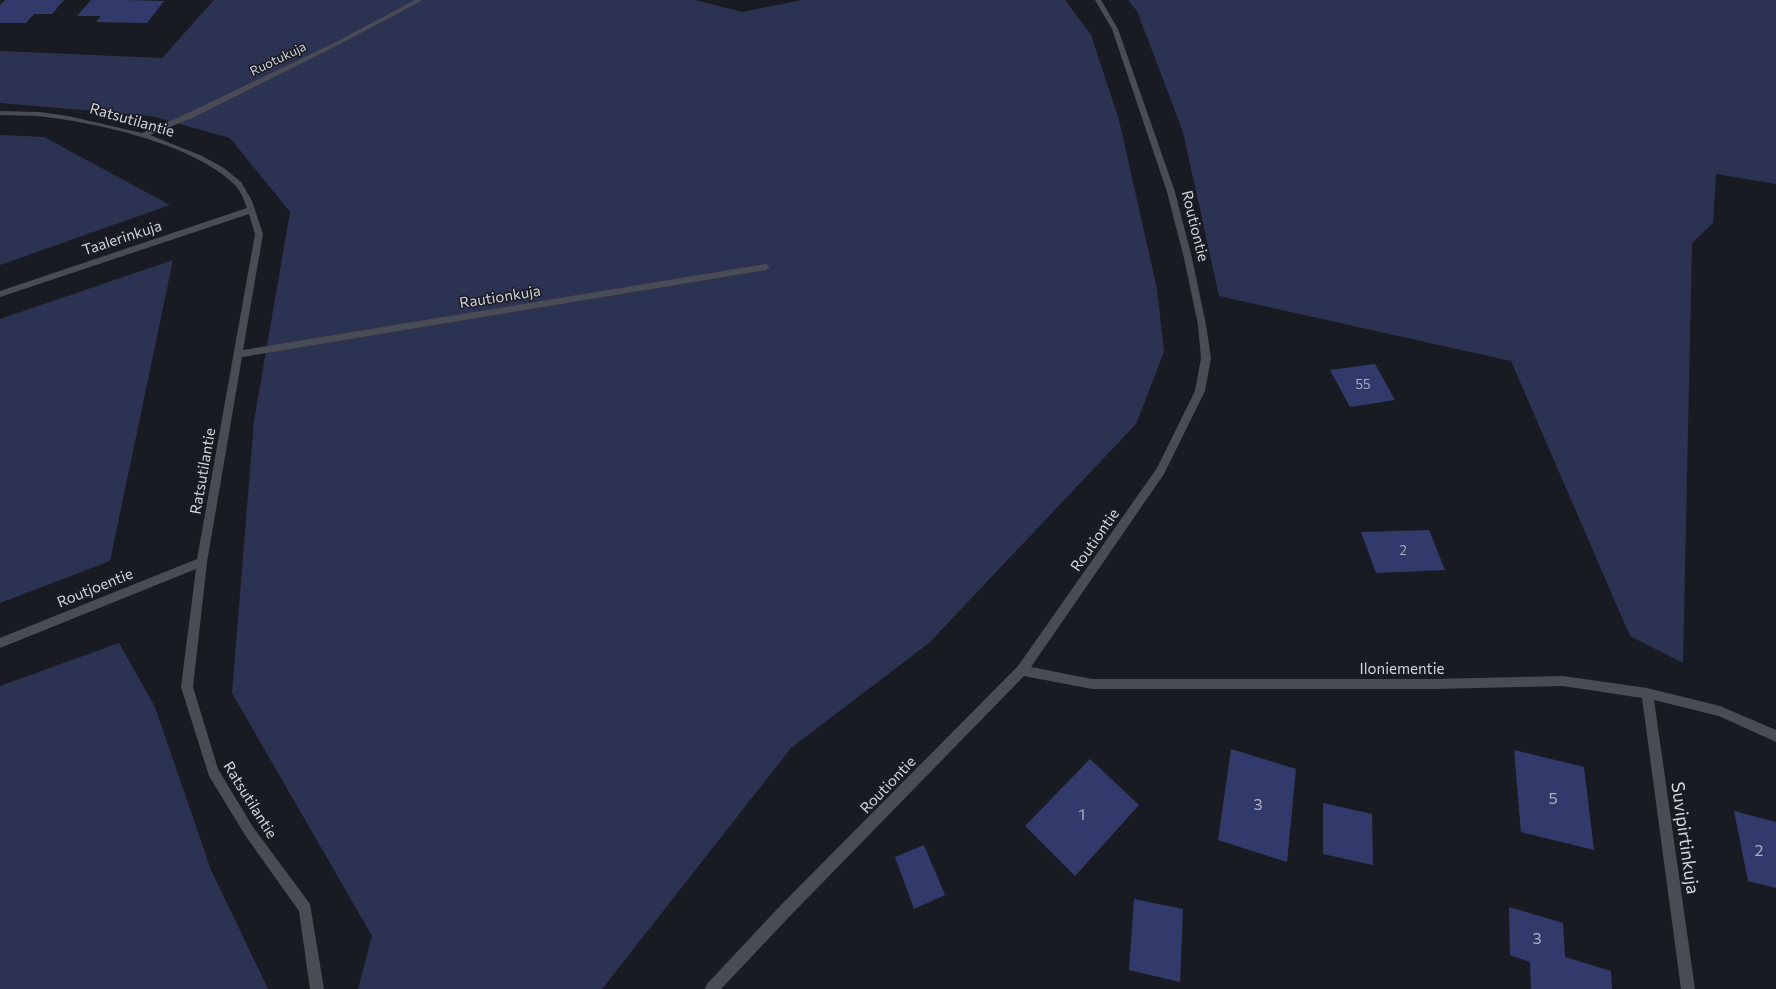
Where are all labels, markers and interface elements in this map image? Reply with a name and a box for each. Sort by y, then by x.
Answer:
street label: Ruotukuja [247,39,309,79]
street label: Ratsutilantie [88,99,176,141]
street label: Routiontie [1178,189,1212,263]
street label: Taalerinkuja [80,217,164,259]
street label: Rautionkuja [458,282,542,312]
house number: 55 [1356,377,1370,393]
street label: Ratsutilantie [187,426,219,516]
street label: Routiontie [1067,505,1123,575]
house number: 2 [1399,543,1407,559]
street label: Routjoentie [54,565,136,611]
street label: Iloniementie [1360,660,1444,678]
street label: Routiontie [856,753,920,817]
street label: Ratsutilantie [219,758,281,842]
street label: Suvipirtinkuja [1666,781,1704,895]
house number: 5 [1548,789,1558,809]
house number: 3 [1253,795,1263,815]
house number: 1 [1079,805,1085,825]
house number: 2 [1755,841,1763,861]
house number: 3 [1532,929,1542,949]

